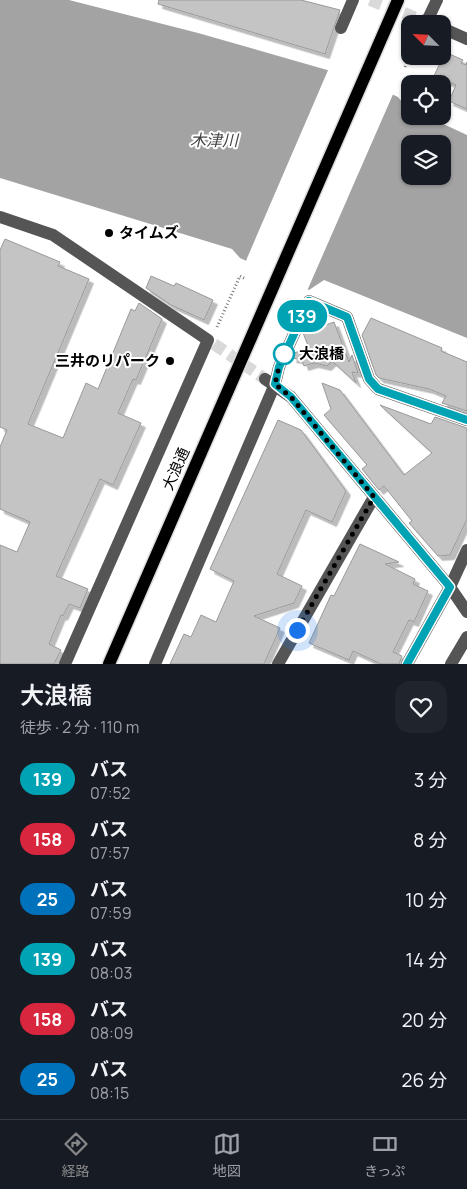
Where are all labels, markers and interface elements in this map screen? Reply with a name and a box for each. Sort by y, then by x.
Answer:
north arrow [401,15,451,65]
map controls [401,15,451,185]
button: locate [401,75,451,125]
water label: 木津川 [190,129,240,151]
button: layers [401,135,451,185]
place label: タイムズ [119,222,179,243]
marker: タイムズ [103,227,115,239]
line badge: 139 [273,300,331,332]
text: 139 [287,304,317,328]
marker: 大浪橋 [273,343,295,365]
place label: 大浪橋 [299,343,345,364]
place label: 三井のリパーク [55,350,160,371]
marker: 三井のリパーク [164,355,176,367]
street label: 大浪通 [157,444,194,494]
your location [285,618,310,643]
text: 大浪橋 [20,678,92,711]
button: heart [395,681,447,733]
text: 徒歩 · 2 分 · 110 m [20,716,139,738]
text: バス [90,756,128,782]
text: 139 [33,767,62,791]
text: 3 分 [414,767,447,793]
text: 07:52 [90,782,130,804]
text: バス [90,816,128,842]
text: 158 [33,827,62,851]
text: 8 分 [413,827,447,853]
text: 07:57 [90,842,130,864]
text: バス [90,876,128,902]
text: 25 [37,887,58,911]
text: 10 分 [405,887,447,913]
text: 07:59 [90,902,132,924]
text: バス [90,936,128,962]
text: 139 [33,947,62,971]
text: 14 分 [406,947,447,973]
text: 08:03 [90,962,132,984]
text: バス [90,996,128,1022]
text: 158 [33,1007,62,1031]
text: 20 分 [402,1007,447,1033]
text: 08:09 [90,1022,134,1044]
text: バス [90,1056,128,1082]
text: 25 [37,1067,58,1091]
text: 26 分 [402,1067,447,1093]
text: 08:15 [90,1082,129,1104]
tab: 経路 [62,1130,90,1180]
tab: 地図 [213,1130,241,1180]
tab: きっぷ [364,1130,405,1180]

